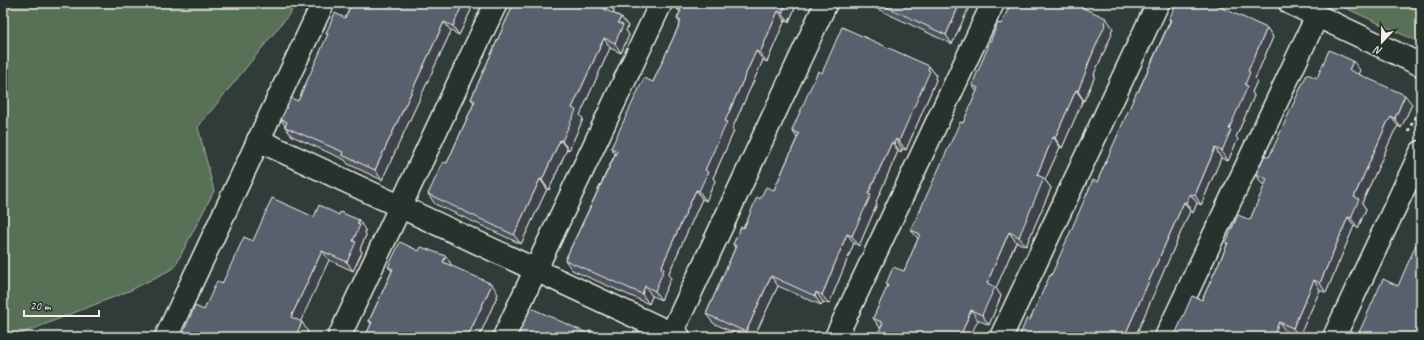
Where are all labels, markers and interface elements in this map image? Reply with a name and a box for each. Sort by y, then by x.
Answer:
north arrow [1362,22,1402,62]
text: N [1370,43,1384,59]
scale bar [24,292,99,318]
text: 20 m [30,298,52,314]

